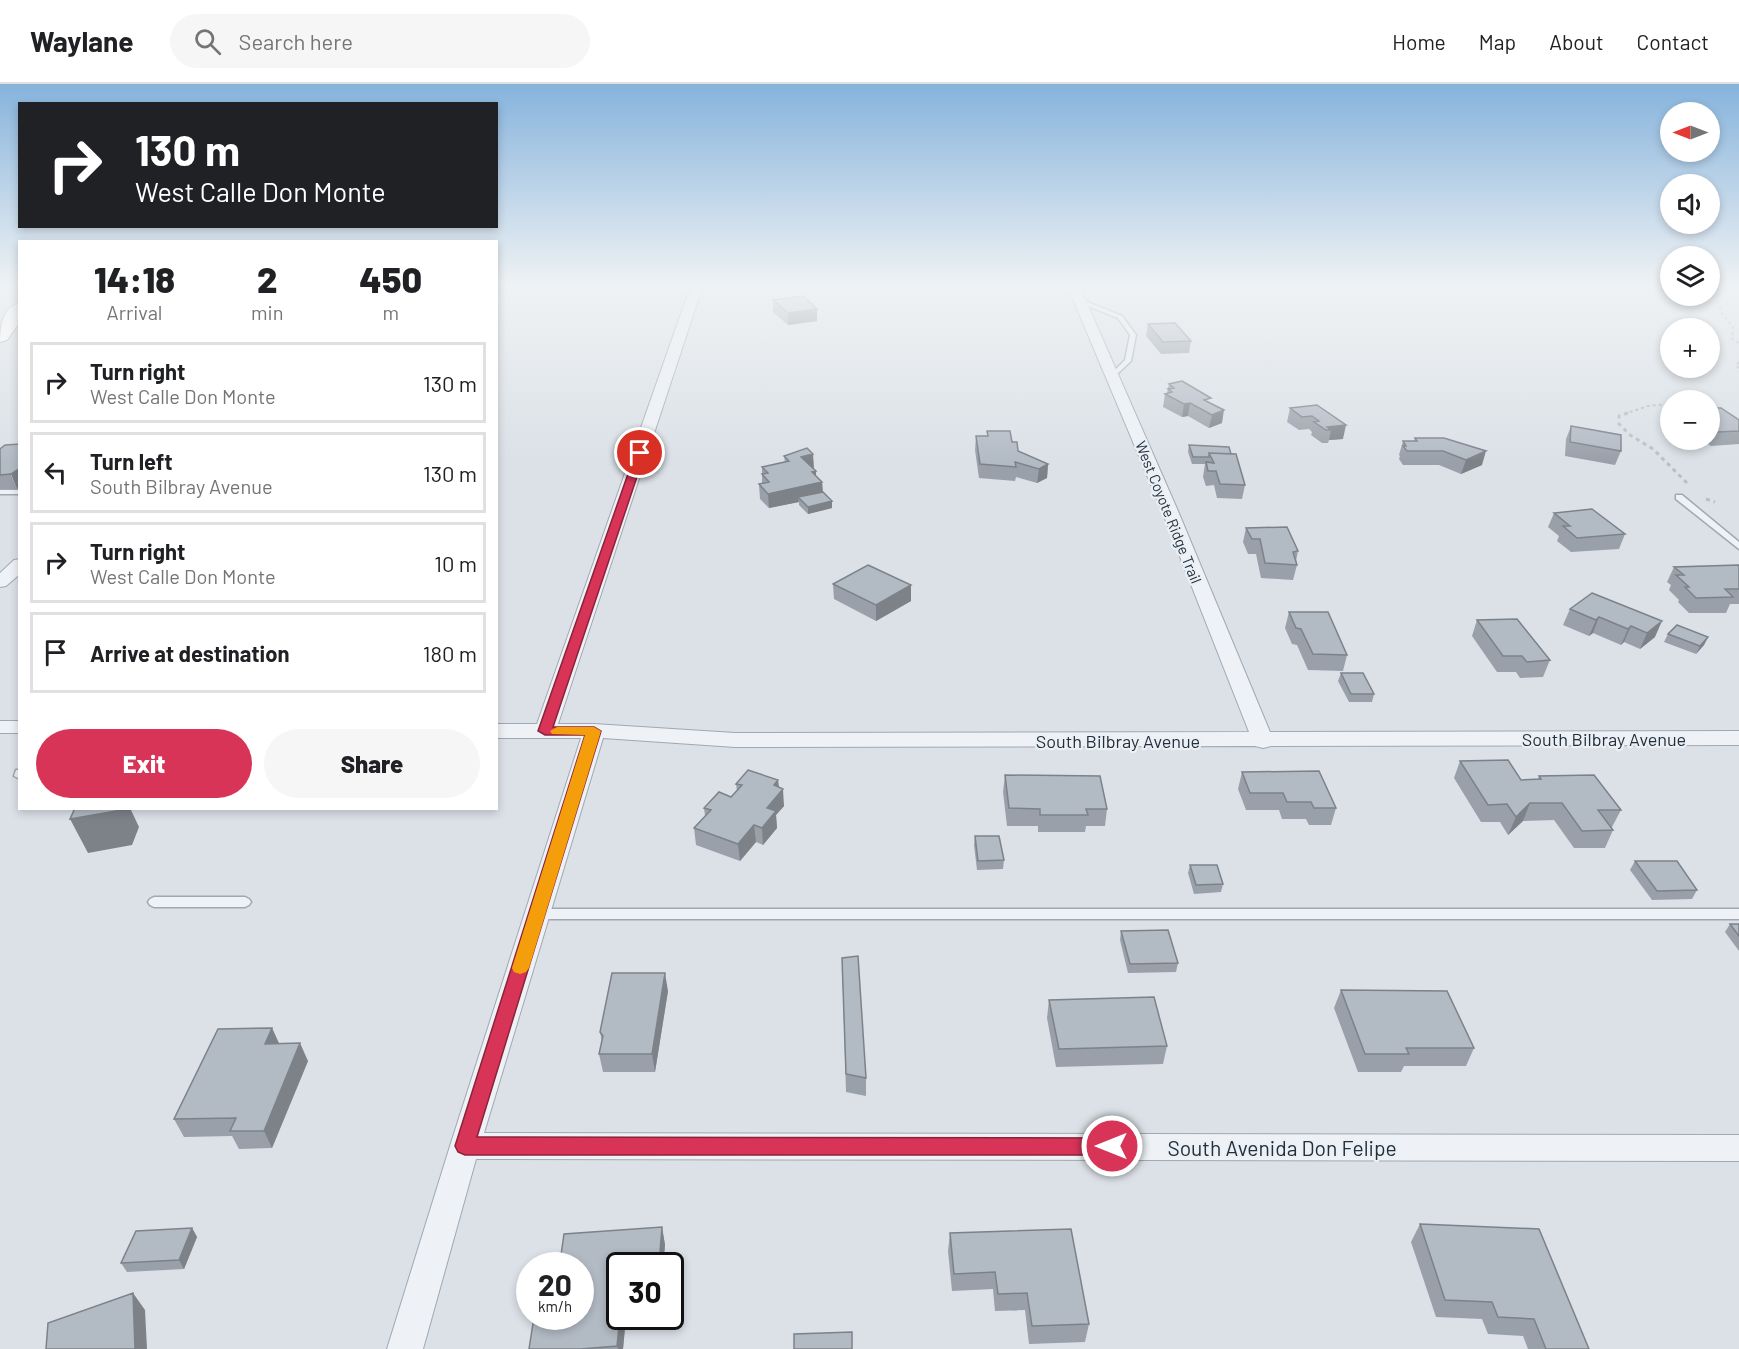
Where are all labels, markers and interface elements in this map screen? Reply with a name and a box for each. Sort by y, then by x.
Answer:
search box [170,14,590,68]
text: Waylane [30,24,134,58]
icon: search [191,25,224,58]
text: Search here [239,28,353,54]
text: Home [1392,29,1446,54]
text: Map [1479,29,1516,54]
text: About [1549,29,1604,54]
text: Contact [1637,29,1709,54]
north arrow [1660,102,1720,162]
map controls [1660,102,1720,450]
text: 130 m [135,124,240,174]
icon: right [36,126,114,204]
button: sound [1660,174,1720,234]
text: West Calle Don Monte [135,175,386,207]
button: layers [1660,246,1720,306]
text: 14:18 [94,257,175,300]
text: 2 [257,257,277,300]
text: 450 [359,257,422,300]
text: Arrival [107,300,162,324]
text: min [251,300,283,324]
text: m [382,300,399,324]
button: + [1660,318,1720,378]
text: Turn right [90,358,185,384]
icon: right [39,366,72,399]
text: 130 m [423,370,477,396]
text: West Calle Don Monte [90,384,276,408]
button: − [1660,390,1720,450]
pin [614,427,665,478]
icon: arrive [623,436,656,469]
street label: West Coyote Ridge Trail [1132,438,1206,586]
text: Turn left [90,448,173,474]
icon: left [39,456,72,489]
text: 130 m [423,460,477,486]
text: South Bilbray Avenue [90,474,273,498]
text: Turn right [90,538,185,564]
icon: right [39,546,72,579]
text: 10 m [434,550,477,576]
text: West Calle Don Monte [90,564,276,588]
icon: arrive [39,636,72,669]
text: Arrive at destination [90,640,289,666]
text: 180 m [423,640,477,666]
street label: South Bilbray Avenue [1522,728,1686,750]
button: Exit [36,729,252,798]
button: Share [264,729,480,798]
street label: South Bilbray Avenue [1036,730,1200,752]
position arrow [1080,1114,1144,1178]
street label: South Avenida Don Felipe [1167,1135,1397,1160]
speed limit sign: 30 [606,1252,684,1330]
text: 20 [538,1266,572,1302]
text: km/h [538,1297,572,1315]

